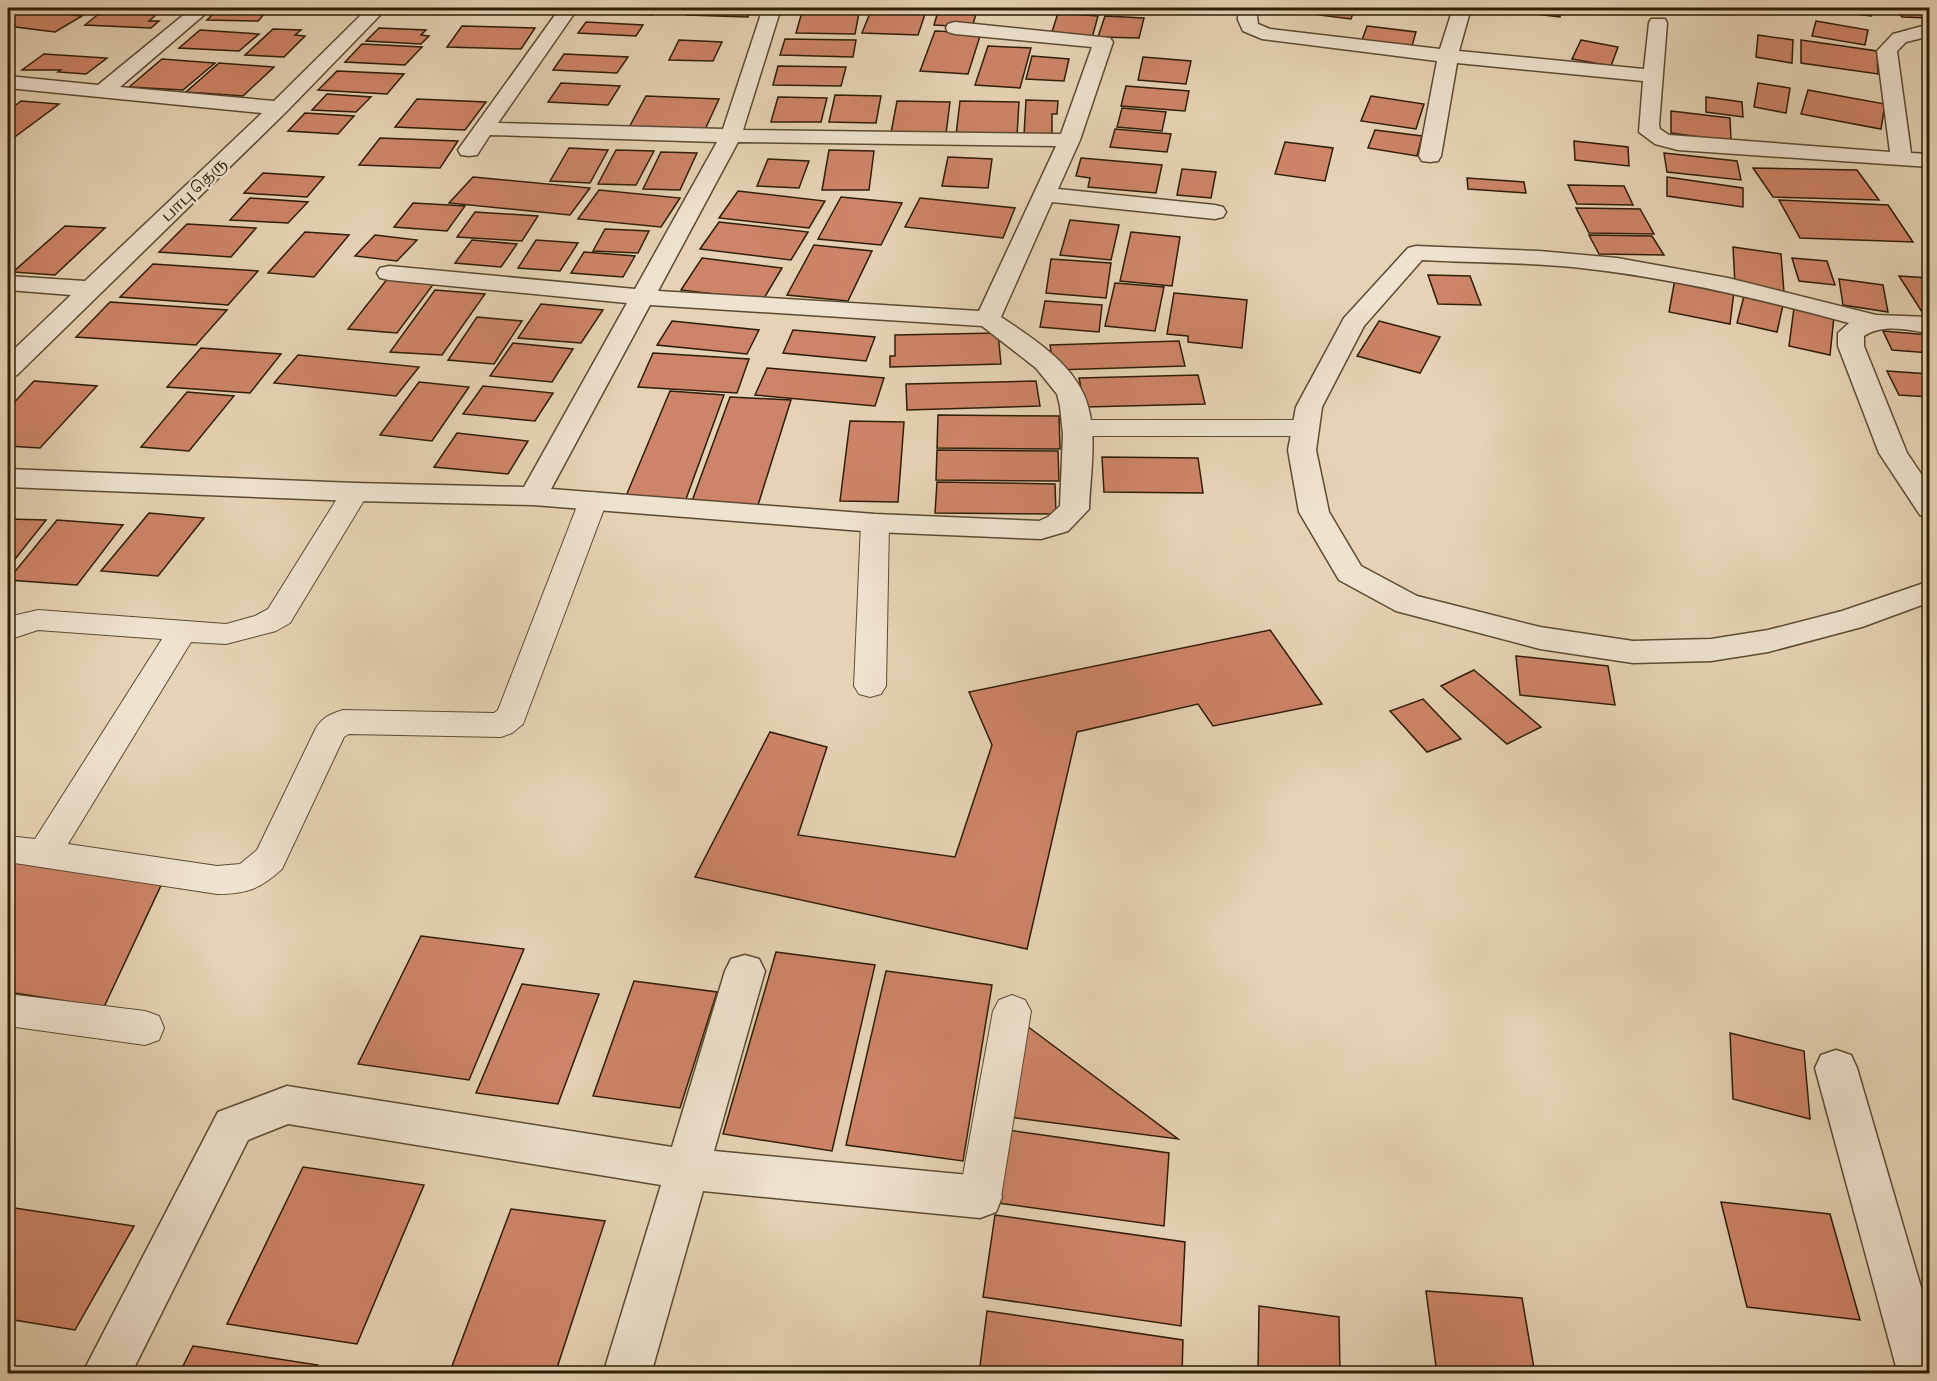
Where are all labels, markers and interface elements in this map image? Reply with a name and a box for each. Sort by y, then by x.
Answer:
street label: பாபு தெரு [158,155,231,226]

